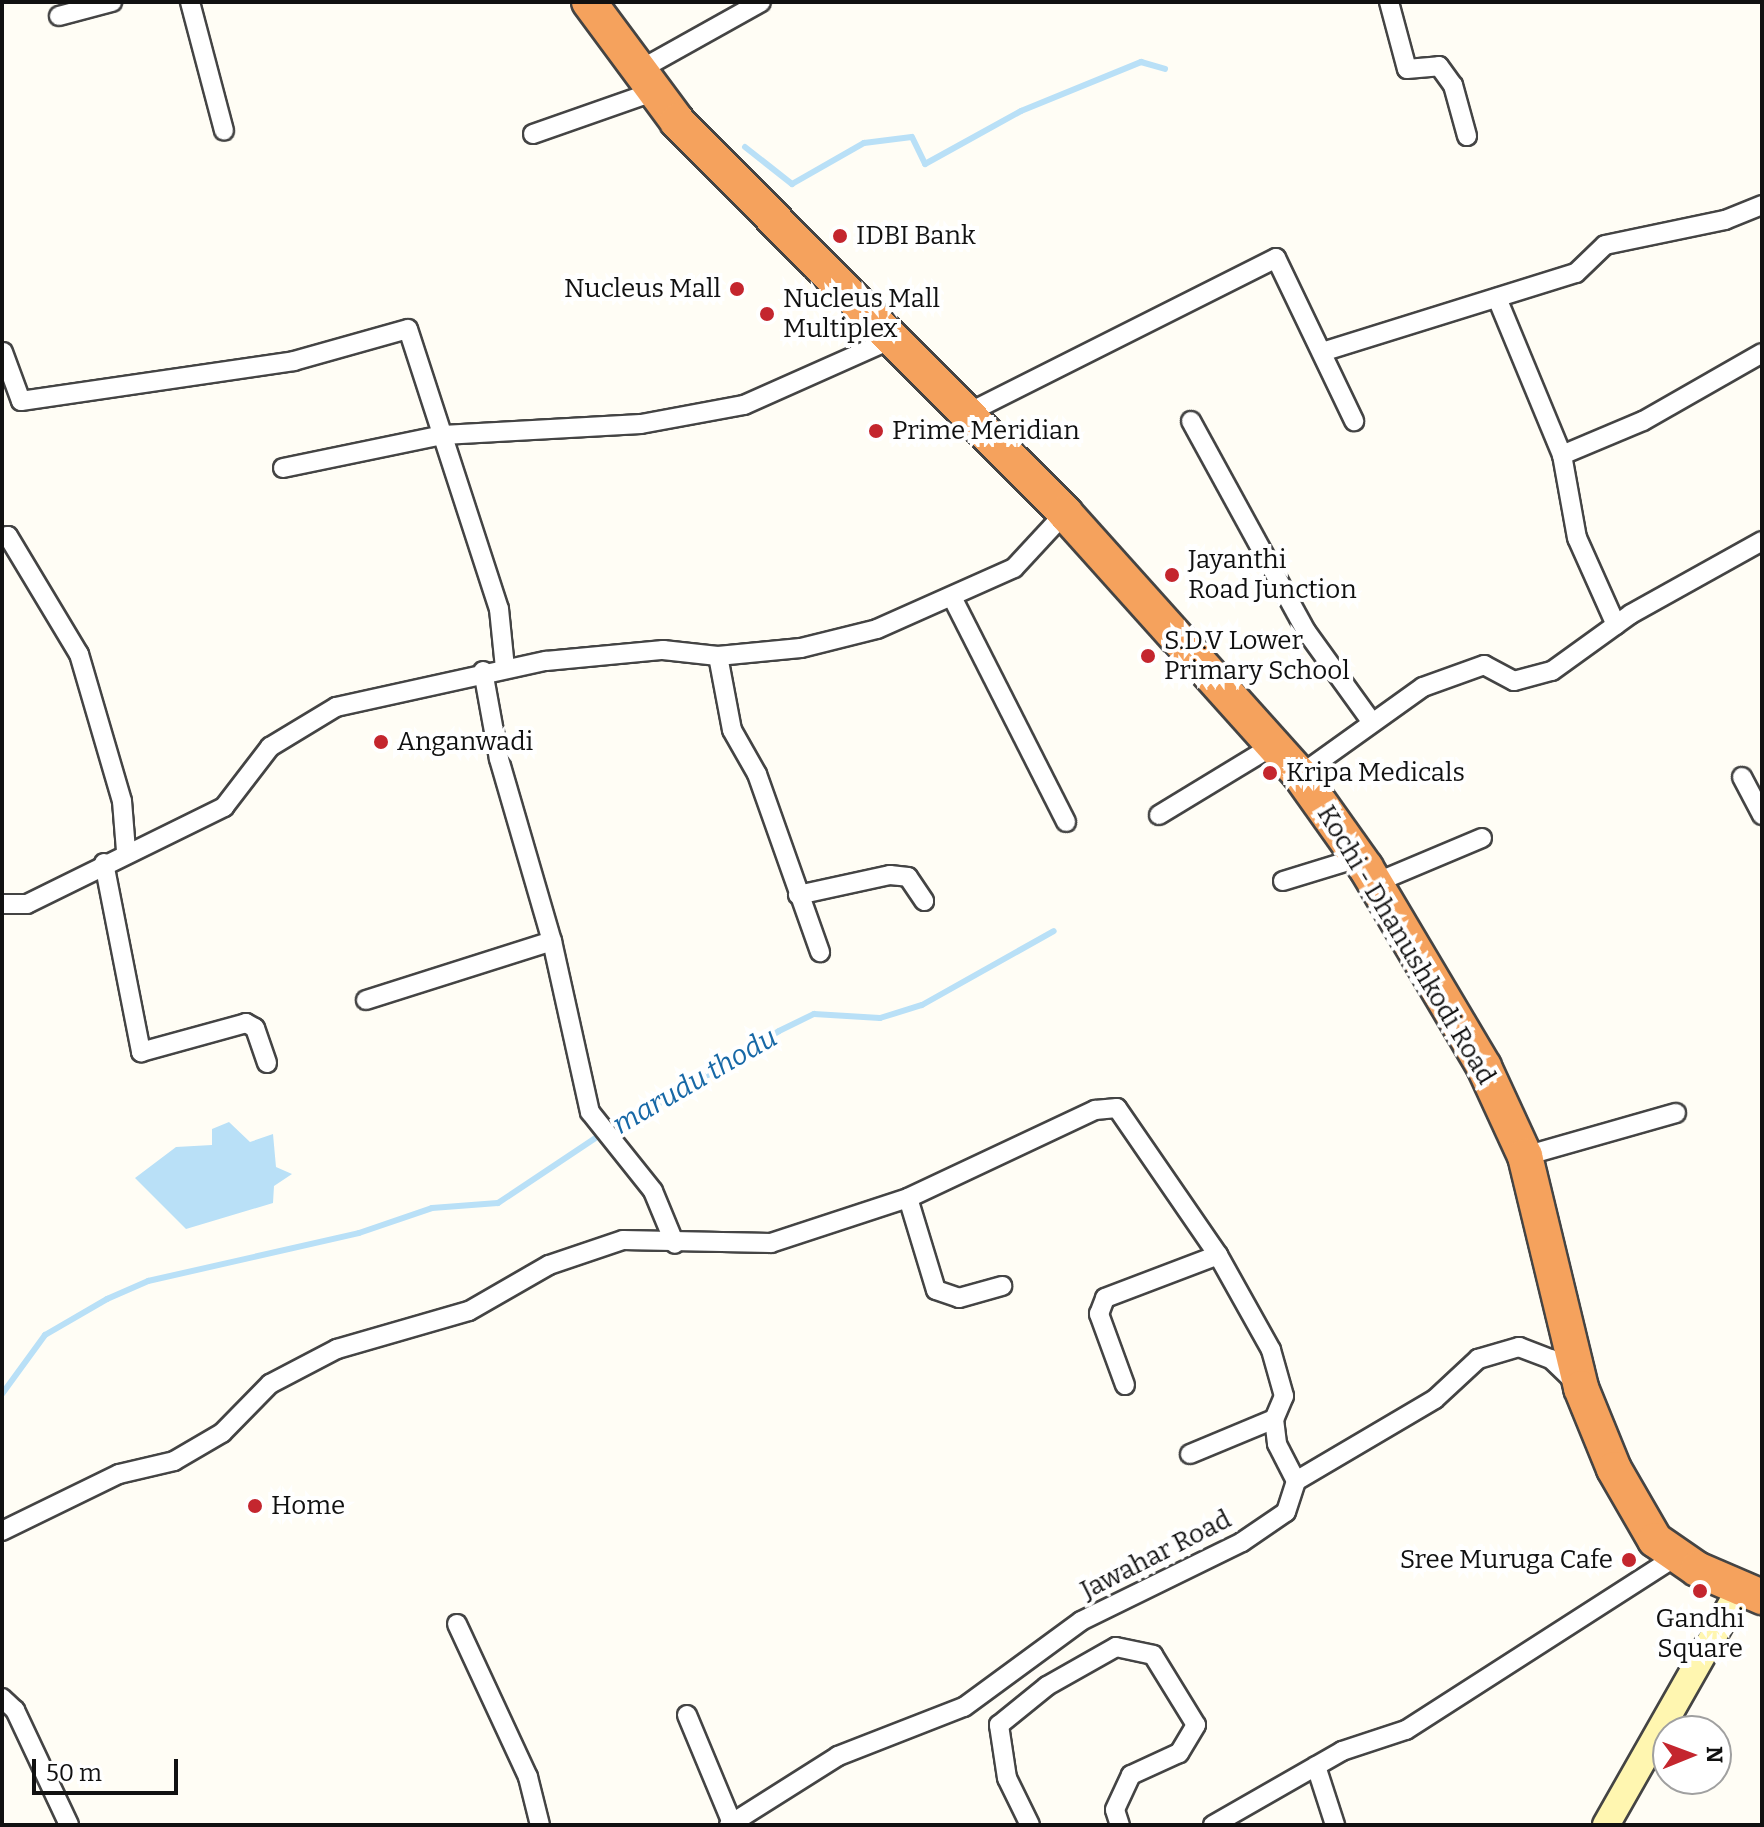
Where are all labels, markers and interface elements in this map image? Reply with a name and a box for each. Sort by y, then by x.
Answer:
place label: IDBI Bank [856,220,976,252]
marker: IDBI Bank [831,227,849,245]
place label: Nucleus Mall [564,273,721,305]
marker: Nucleus Mall [728,280,746,298]
place label: Nucleus Mall Multiplex [783,283,940,344]
marker: Nucleus Mall Multiplex [758,305,776,323]
place label: Prime Meridian [892,415,1080,447]
marker: Prime Meridian [867,422,885,440]
place label: Jayanthi Road Junction [1188,544,1357,606]
marker: Jayanthi Road Junction [1163,566,1181,584]
place label: S.D.V Lower Primary School [1164,625,1350,686]
marker: S.D.V Lower Primary School [1139,647,1157,665]
place label: Anganwadi [397,726,533,758]
marker: Anganwadi [372,733,390,751]
place label: Kripa Medicals [1286,757,1465,789]
marker: Kripa Medicals [1261,764,1279,782]
street label: Kochi - Dhanushkodi Road [1310,800,1502,1090]
water label: marudu thodu [607,1020,783,1142]
place label: Home [271,1490,345,1522]
marker: Home [246,1497,264,1515]
street label: Jawahar Road [1076,1504,1236,1606]
place label: Sree Muruga Cafe [1400,1544,1613,1576]
marker: Sree Muruga Cafe [1620,1551,1638,1569]
marker: Gandhi Square [1691,1582,1709,1600]
place label: Gandhi Square [1656,1603,1744,1664]
north arrow [1652,1715,1732,1795]
scale bar [36,1743,182,1793]
text: N [1701,1746,1728,1763]
text: 50 m [46,1759,102,1787]

